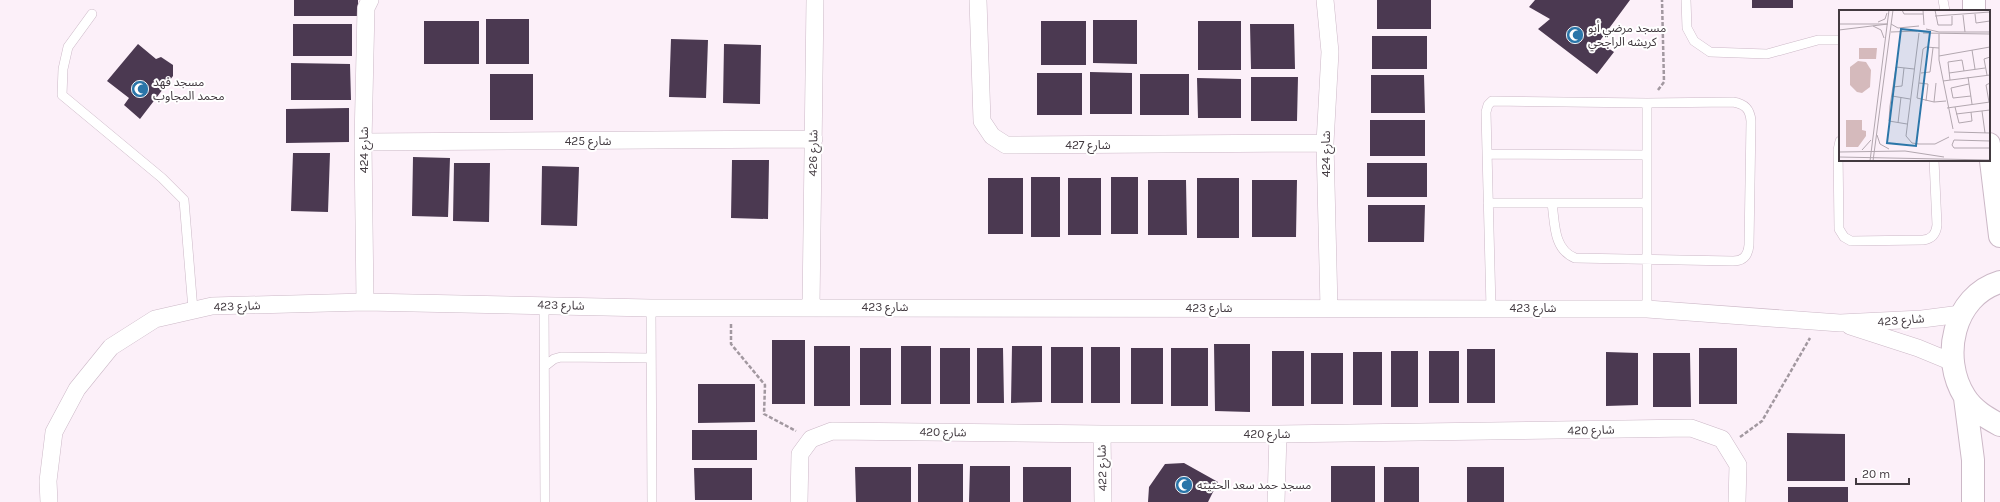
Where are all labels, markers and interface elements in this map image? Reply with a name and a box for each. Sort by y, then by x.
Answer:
inset map [1839,10,1990,161]
place label: مسجد مرضي أبو كريشه الراجحي [1588,20,1666,52]
mosque icon: مسجد مرضي أبو كريشه الراجحي [1565,25,1585,45]
place label: مسجد فهد محمد المجاوب [153,75,224,103]
mosque icon: مسجد فهد محمد المجاوب [130,79,150,99]
street label: شارع 424 [357,127,373,173]
street label: شارع 426 [806,129,822,177]
street label: شارع 424 [1319,131,1335,177]
street label: شارع 425 [565,134,611,150]
street label: شارع 427 [1065,138,1111,154]
street label: شارع 423 [537,297,585,315]
street label: شارع 423 [213,298,261,316]
street label: شارع 423 [862,300,909,316]
street label: شارع 423 [1186,301,1233,317]
street label: شارع 423 [1510,301,1557,317]
street label: شارع 423 [1877,311,1925,331]
street label: شارع 420 [1567,423,1615,439]
street label: شارع 420 [919,425,967,441]
street label: شارع 420 [1243,427,1291,443]
street label: شارع 422 [1095,444,1111,492]
scale bar [1856,460,1909,486]
text: 20 m [1862,467,1890,481]
mosque icon: مسجد حمد سعد الحتيته [1174,475,1194,495]
place label: مسجد حمد سعد الحتيته [1197,478,1311,492]

